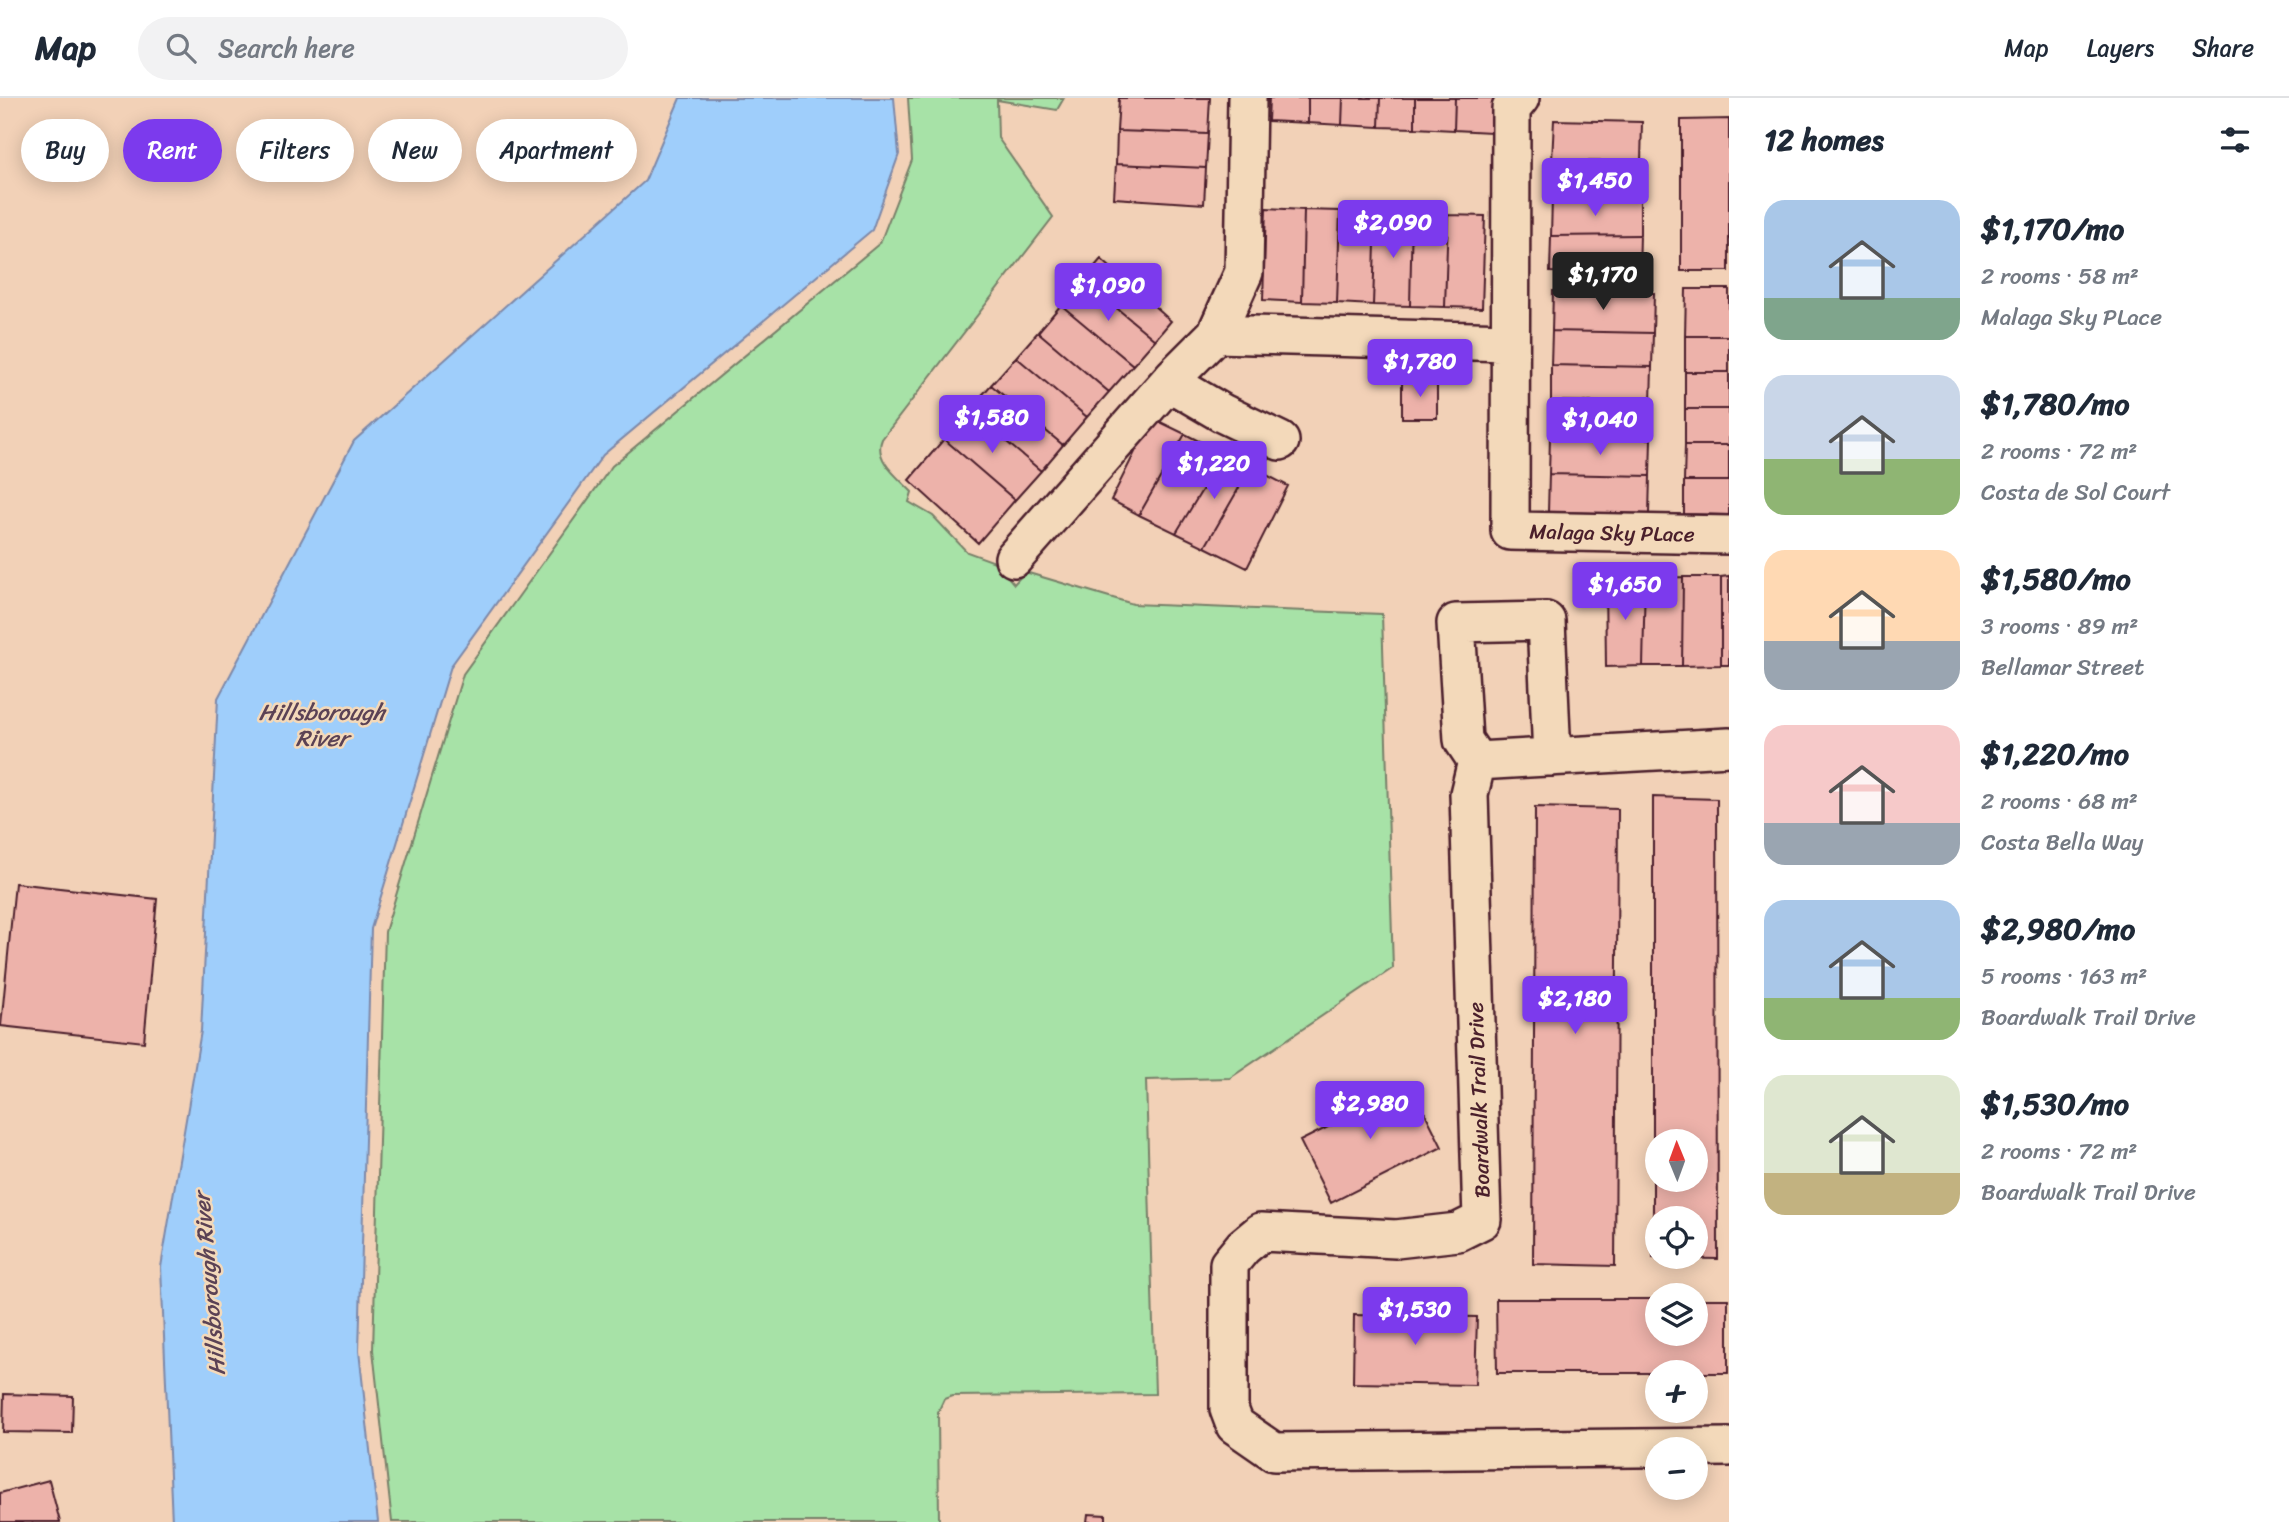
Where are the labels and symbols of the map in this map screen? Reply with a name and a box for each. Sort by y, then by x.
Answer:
pin: $1,450 [1538,158,1652,218]
pin: $2,090 [1336,200,1450,260]
pin: $1,170 [1546,252,1660,312]
pin: $1,090 [1051,264,1165,323]
pin: $1,780 [1363,340,1477,399]
pin: $1,580 [935,396,1049,455]
pin: $1,040 [1543,398,1657,457]
pin: $1,220 [1157,442,1271,501]
street label: Malaga Sky PLace [1529,513,1695,553]
pin: $1,650 [1568,562,1682,622]
water label: Hillsborough River [259,692,387,759]
pin: $2,180 [1518,976,1632,1036]
street label: Boardwalk Trail Drive [1457,1001,1501,1199]
pin: $2,980 [1313,1082,1427,1141]
north arrow [1645,1129,1708,1192]
water label: Hillsborough River [181,1187,238,1377]
pin: $1,530 [1358,1288,1472,1347]

